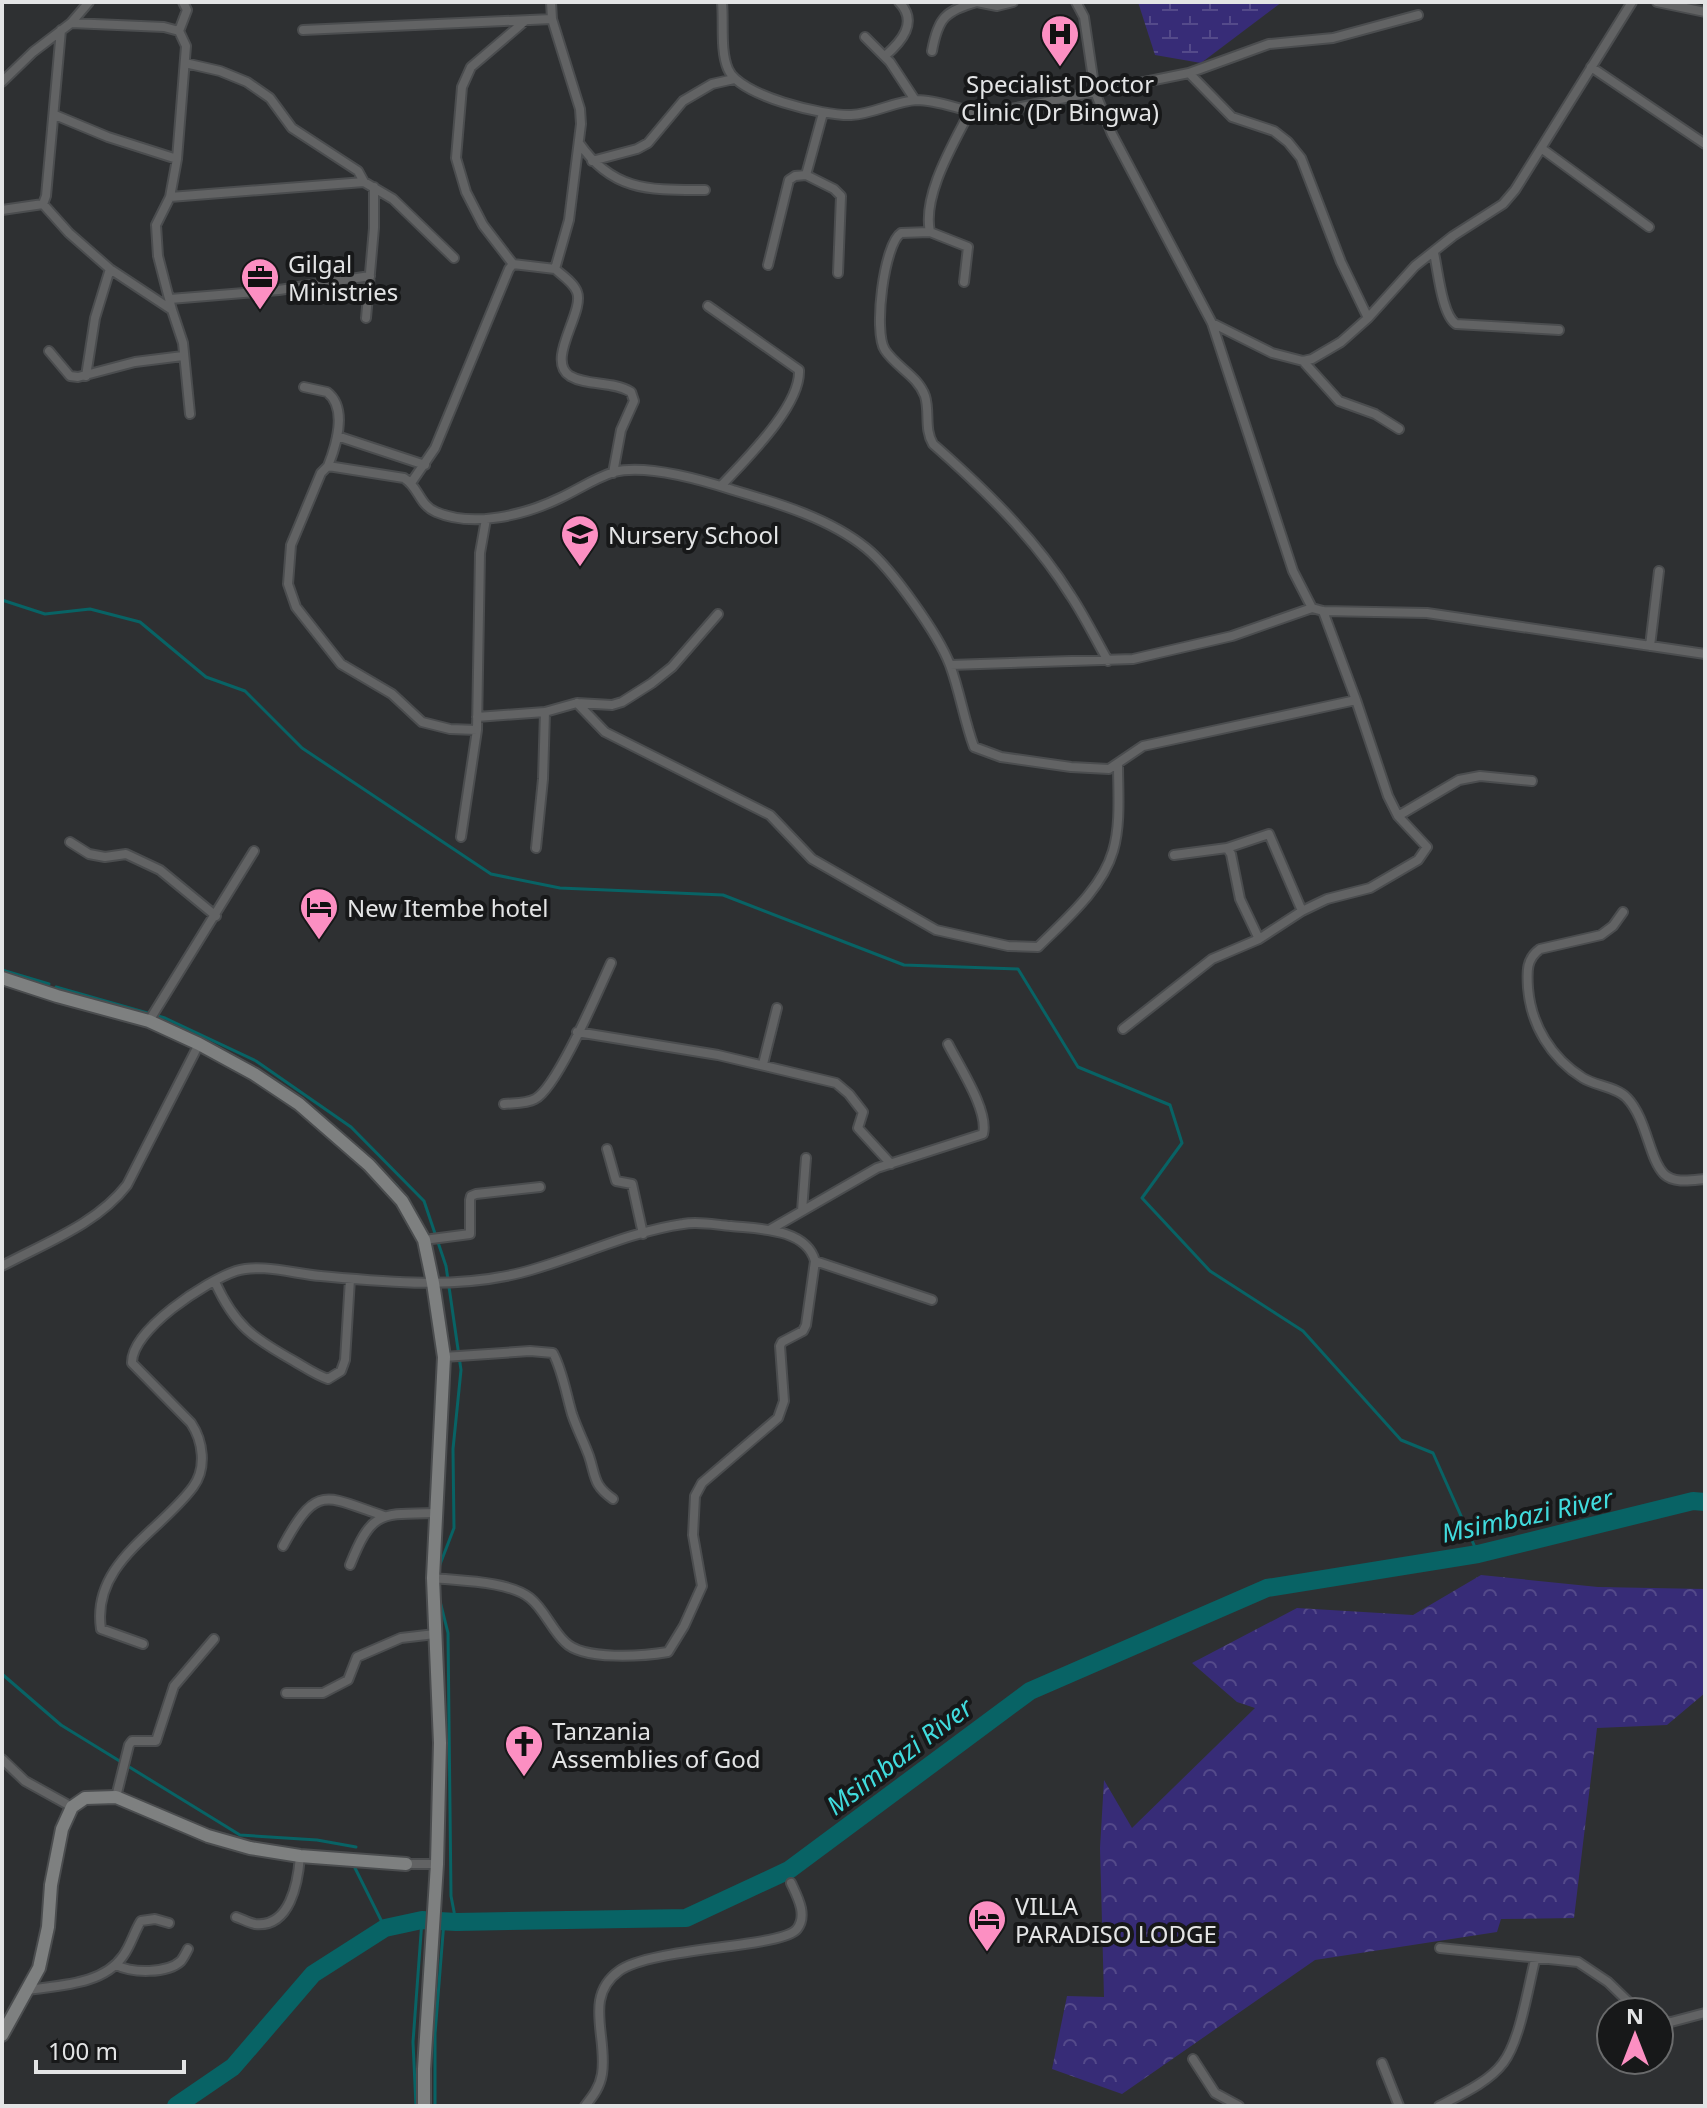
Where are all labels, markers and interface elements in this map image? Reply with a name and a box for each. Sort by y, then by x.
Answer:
hospital icon: Specialist Doctor Clinic (Dr Bingwa) [1039,13,1081,68]
place label: Specialist Doctor Clinic (Dr Bingwa) [961,67,1159,128]
place label: Gilgal Ministries [288,247,398,308]
office icon: Gilgal Ministries [239,256,281,311]
school or university icon: Nursery School [559,513,601,568]
place label: Nursery School [608,518,779,551]
hotel icon: New Itembe hotel [298,886,340,941]
place label: New Itembe hotel [347,891,548,924]
water label: Msimbazi River [1438,1479,1618,1551]
water label: Msimbazi River [818,1688,981,1823]
place label: Tanzania Assemblies of God [552,1714,761,1775]
church icon: Tanzania Assemblies of God [503,1723,545,1778]
place label: VILLA PARADISO LODGE [1015,1889,1217,1950]
hotel icon: VILLA PARADISO LODGE [966,1898,1008,1953]
north arrow [1595,1996,1675,2076]
text: N [1626,2000,1644,2030]
scale bar [36,2024,184,2074]
text: 100 m [48,2034,118,2067]

